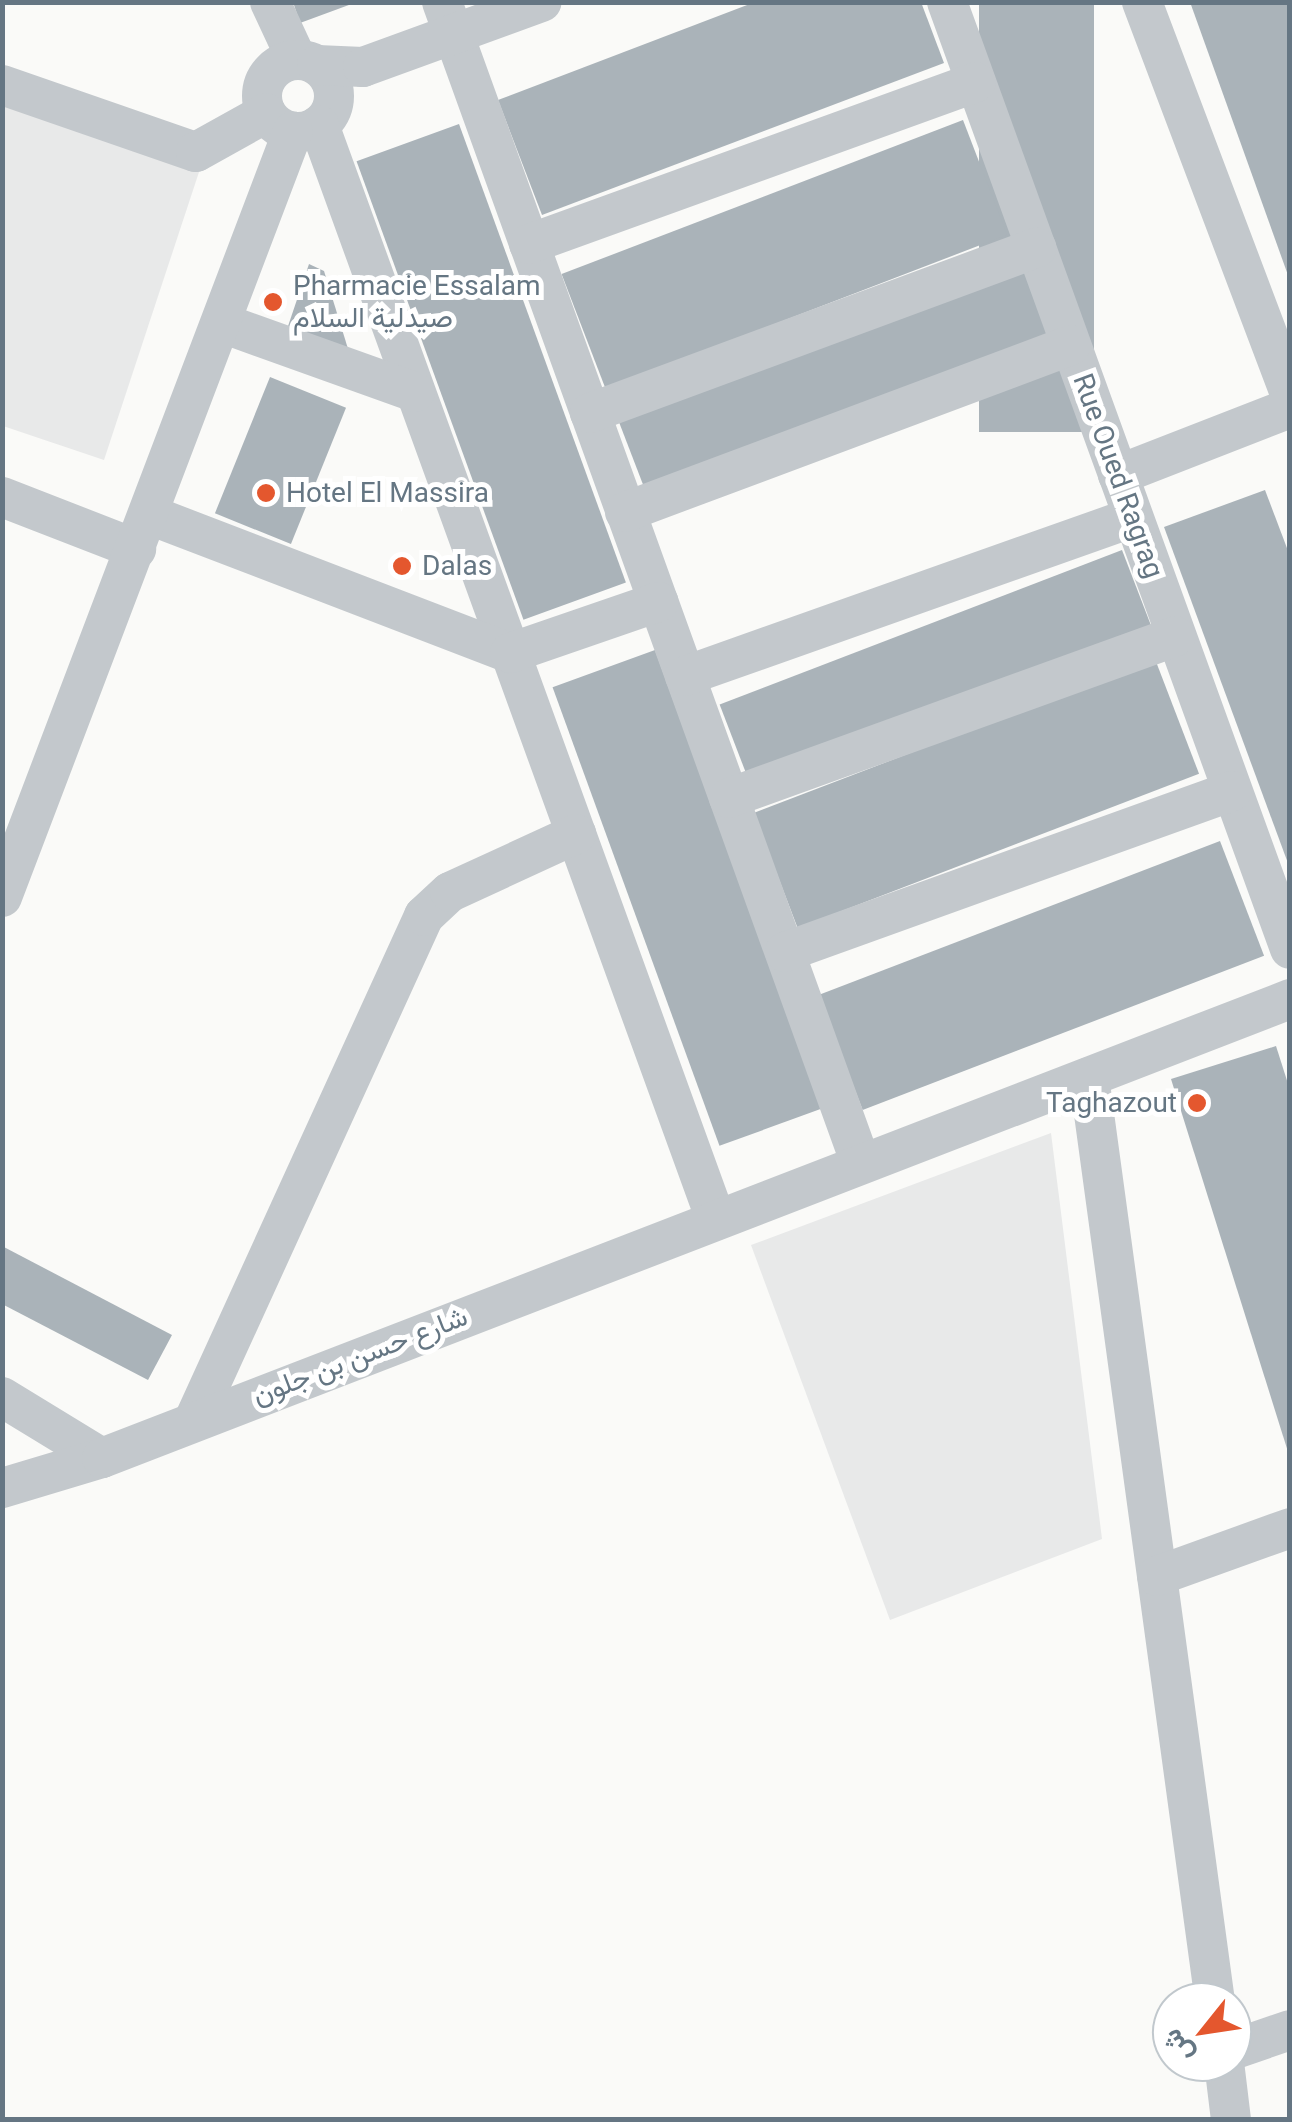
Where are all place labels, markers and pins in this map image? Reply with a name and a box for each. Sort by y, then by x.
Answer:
place label: Pharmacie Essalam صيدلية السلام [293,269,540,335]
marker: Pharmacie Essalam صيدلية السلام [262,291,284,313]
place label: Hotel El Massira [286,476,489,510]
marker: Hotel El Massira [255,482,277,504]
place label: Dalas [422,549,492,583]
marker: Dalas [391,555,413,577]
place label: Taghazout [1046,1086,1177,1120]
marker: Taghazout [1186,1092,1208,1114]

